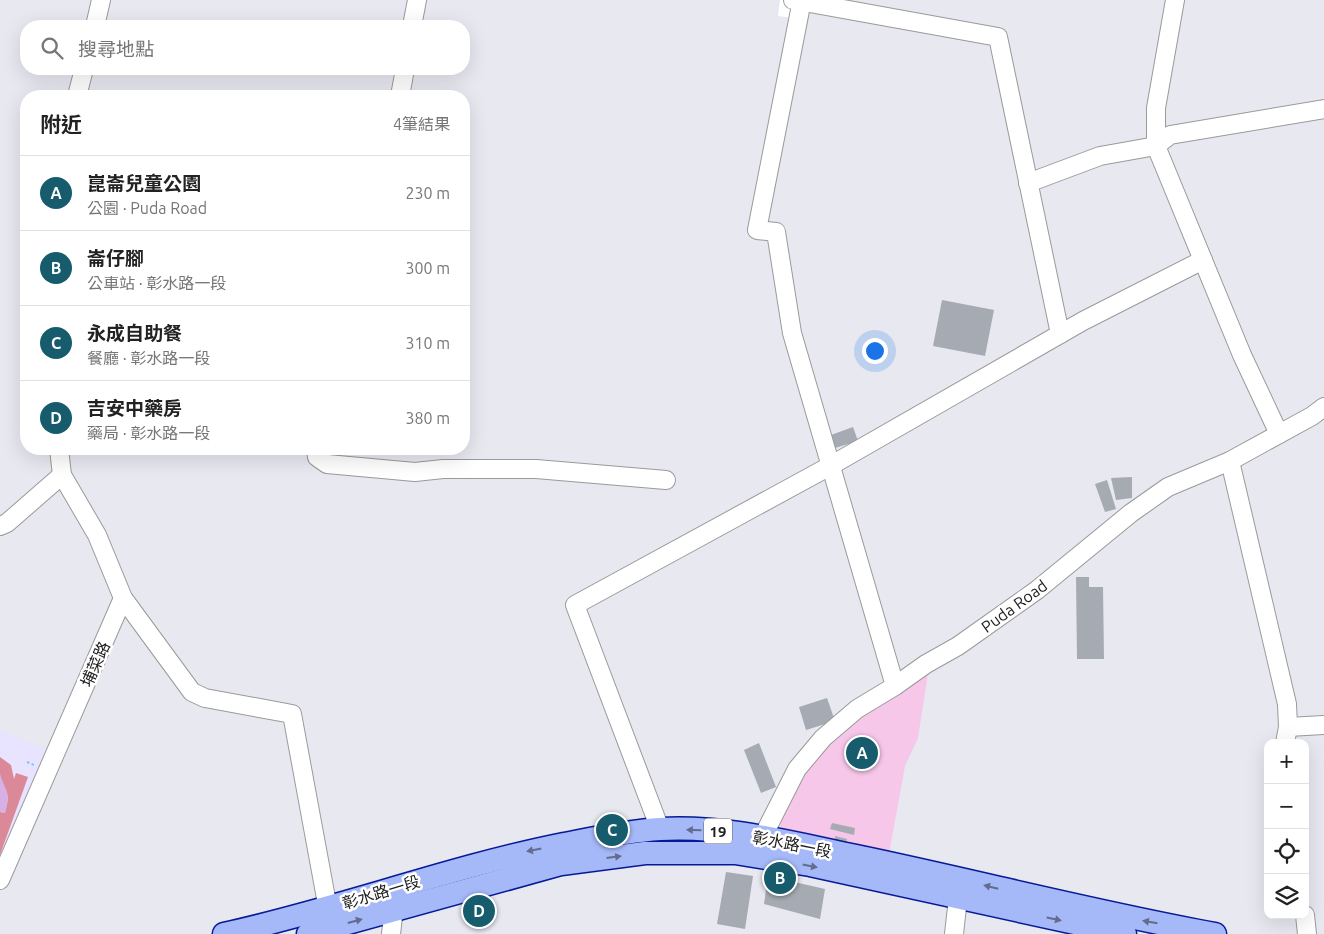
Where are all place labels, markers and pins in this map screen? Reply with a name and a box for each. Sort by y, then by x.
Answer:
pin: A [846,734,878,772]
pin: C [596,811,628,849]
pin: B [764,859,796,897]
pin: D [463,892,495,930]

